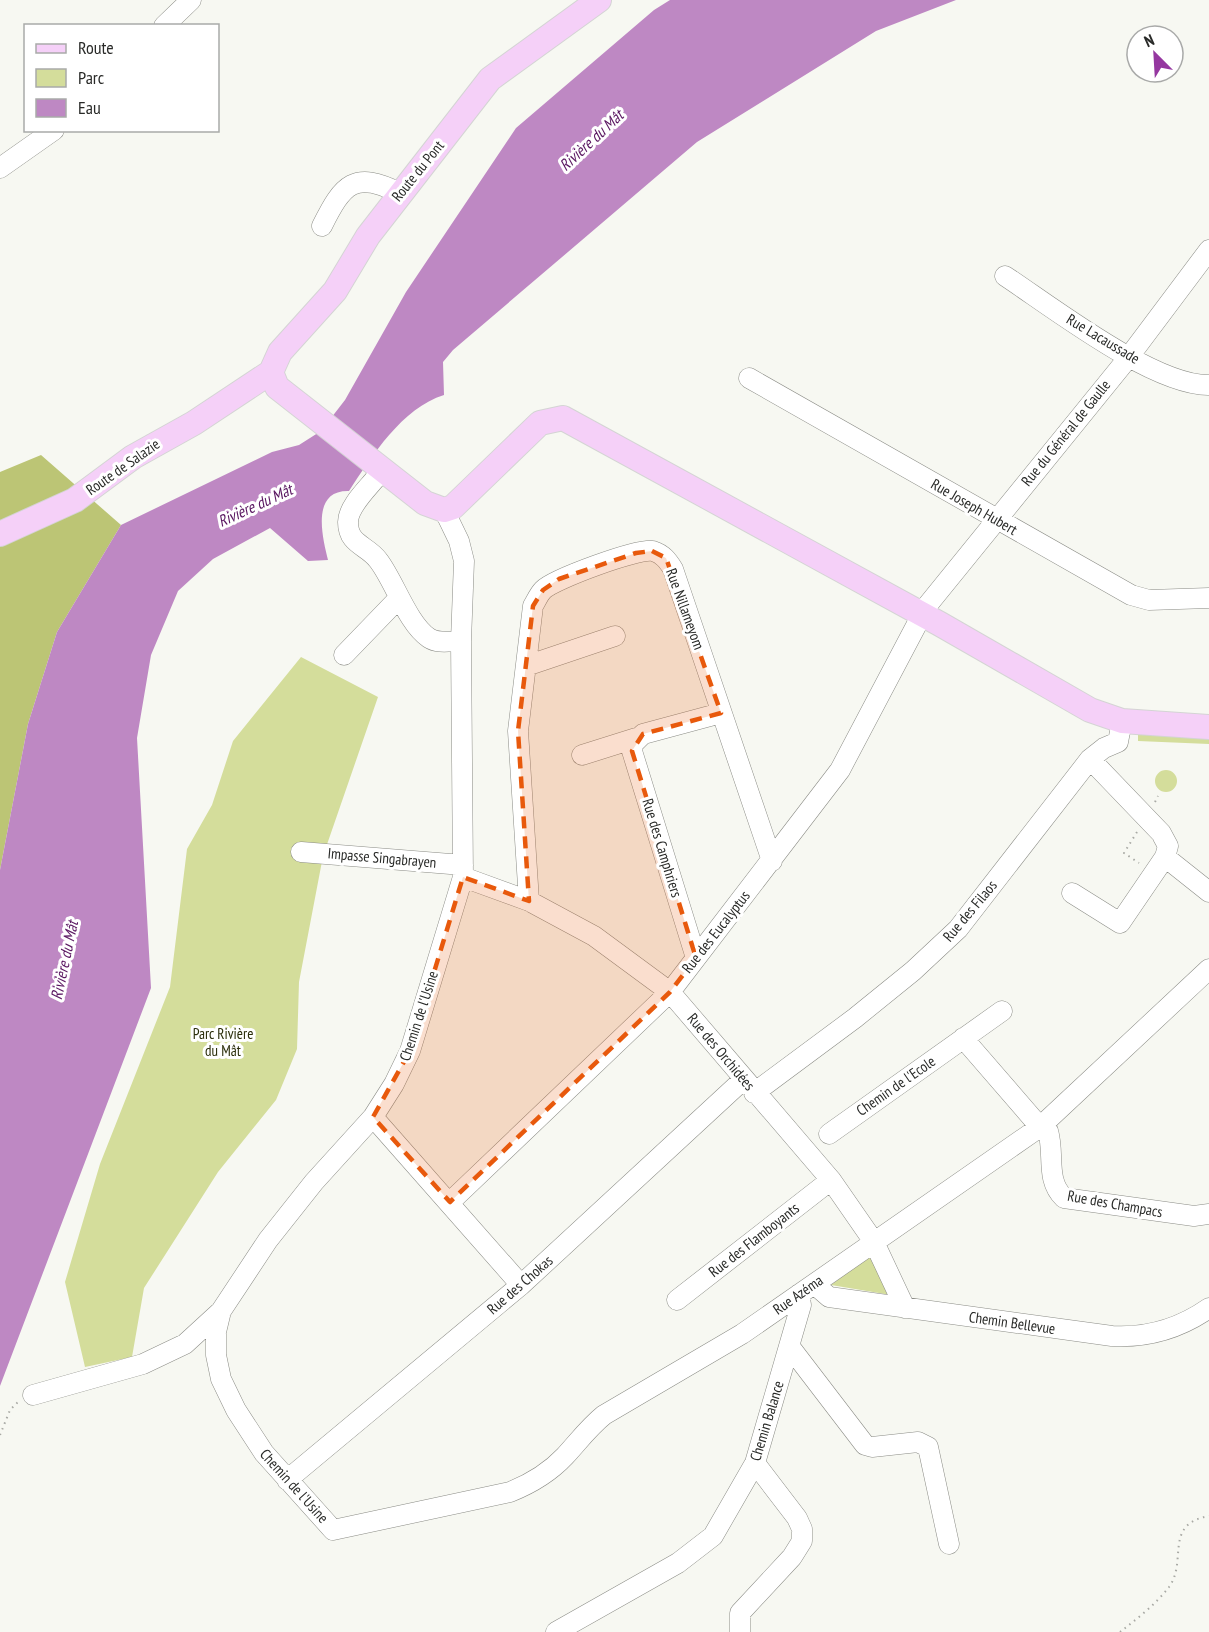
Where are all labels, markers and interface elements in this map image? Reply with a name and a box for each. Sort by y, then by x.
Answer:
legend [24,24,219,132]
north arrow [1125,24,1185,84]
text: N [1141,29,1157,51]
text: Route [78,36,114,59]
text: Parc [78,66,105,89]
text: Eau [78,96,101,119]
water label: Rivière du Mât [555,104,628,175]
street label: Route du Pont [387,136,448,205]
street label: Rue Lacaussade [1063,309,1143,368]
street label: Rue du Général de Gaulle [1017,376,1114,490]
street label: Route de Salazie [82,434,163,499]
street label: Rue Joseph Hubert [928,474,1021,539]
water label: Rivière du Mât [214,478,297,531]
street label: Rue Nillameyom [662,566,709,652]
street label: Rue des Camphriers [638,796,687,900]
street label: Impasse Singabrayen [327,843,437,872]
street label: Rue des Filaos [938,876,1001,945]
street label: Rue des Eucalyptus [677,887,754,977]
water label: Rivière du Mât [46,917,82,1001]
street label: Chemin de l'Usine [395,968,442,1063]
street label: Rue des Orchidées [683,1009,759,1094]
park label: Parc Rivière du Mât [193,1024,253,1060]
street label: Chemin de l'Ecole [852,1051,939,1120]
street label: Rue des Champacs [1066,1186,1164,1221]
street label: Rue des Flamboyants [705,1198,803,1281]
street label: Rue des Chokas [483,1251,556,1318]
street label: Rue Azéma [769,1271,826,1319]
street label: Chemin Bellevue [968,1307,1057,1338]
street label: Chemin Balance [745,1378,788,1463]
street label: Chemin de l'Usine [256,1445,333,1527]

